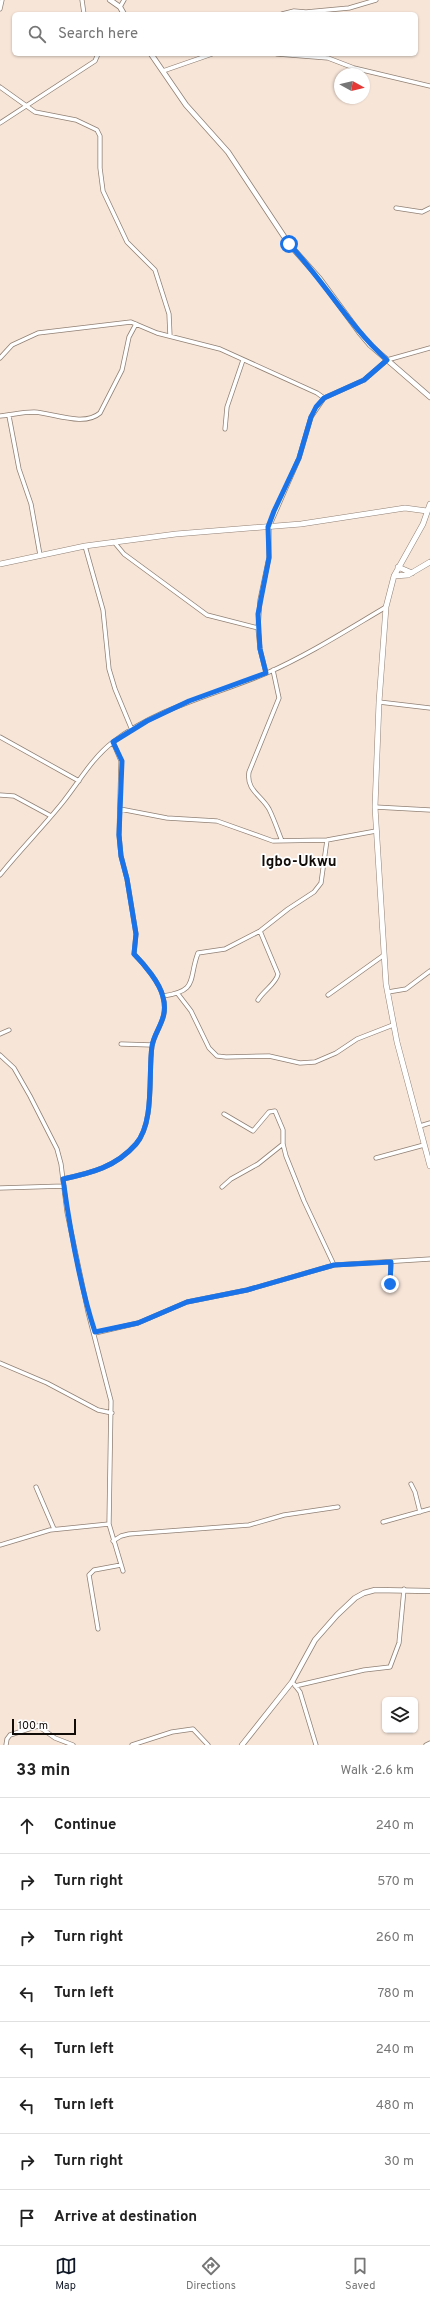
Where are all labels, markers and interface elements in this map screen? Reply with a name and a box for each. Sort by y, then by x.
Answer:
search box [12,12,418,56]
icon: search [26,23,48,45]
text: Search here [58,25,138,44]
north arrow [334,68,370,104]
route start [280,235,298,253]
district label: Igbo-Ukwu [261,853,337,872]
route end [381,1275,399,1293]
map controls [382,1697,418,1733]
button: layers [382,1697,418,1733]
scale bar [12,1717,76,1736]
text: 100 m [18,1719,48,1733]
text: 33 min [16,1760,70,1782]
text: Walk · 2.6 km [340,1763,414,1779]
icon: ahead [16,1815,38,1837]
text: Continue [54,1816,116,1835]
text: 240 m [376,1818,414,1834]
icon: right [16,1871,38,1893]
text: Turn right [54,1872,123,1891]
text: 570 m [377,1874,414,1890]
icon: right [16,1927,38,1949]
text: Turn right [54,1928,123,1947]
text: 260 m [376,1930,414,1946]
icon: left [16,1983,38,2005]
text: Turn left [54,1984,114,2003]
text: 780 m [377,1986,414,2002]
icon: left [16,2039,38,2061]
text: Turn left [54,2040,114,2059]
text: 240 m [376,2042,414,2058]
icon: left [16,2095,38,2117]
text: Turn left [54,2096,114,2115]
text: 480 m [376,2098,414,2114]
icon: right [16,2151,38,2173]
text: Turn right [54,2152,123,2171]
text: 30 m [384,2154,414,2170]
icon: arrive [16,2207,38,2229]
text: Arrive at destination [54,2208,197,2227]
tab: Map [55,2255,77,2293]
tab: Directions [186,2255,236,2293]
tab: Saved [345,2255,375,2293]

